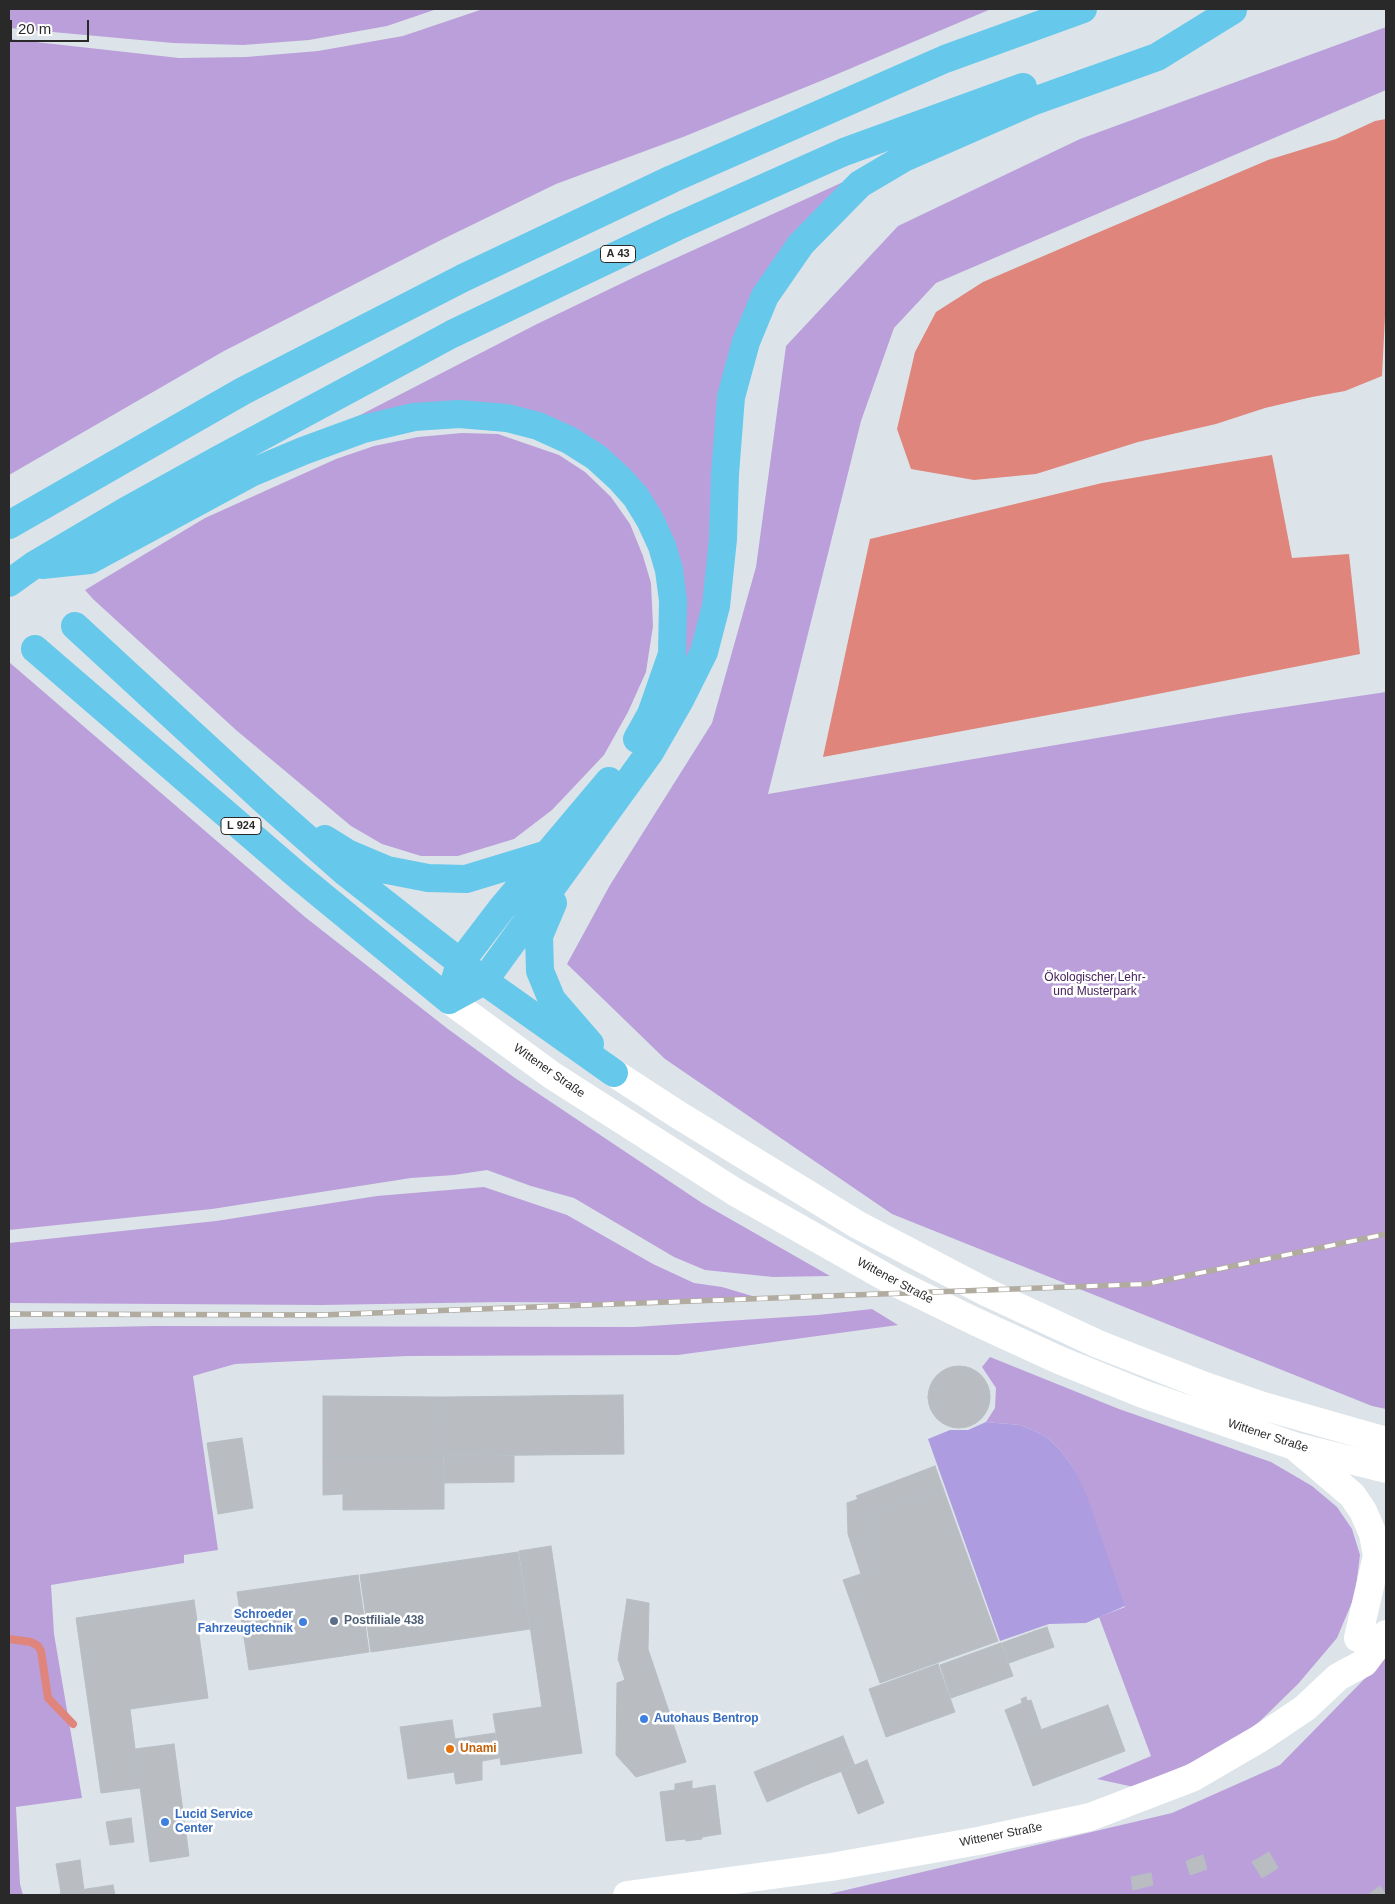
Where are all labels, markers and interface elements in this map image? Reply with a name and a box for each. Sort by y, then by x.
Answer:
scale bar [12,10,91,42]
text: 20 m [18,20,51,37]
road number: A 43 [600,245,636,262]
road number: L 924 [221,818,261,834]
park label: Ökologischer Lehr- und Musterpark [1044,971,1146,999]
street label: Wittener Straße [510,1041,588,1101]
street label: Wittener Straße [855,1255,935,1307]
street label: Wittener Straße [1226,1416,1310,1456]
place label: Schroeder Fahrzeugtechnik [198,1608,293,1636]
place label: Postfiliale 438 [344,1614,424,1628]
marker: Postfiliale 438 [328,1615,340,1627]
marker: Schroeder Fahrzeugtechnik [297,1616,309,1628]
place label: Autohaus Bentrop [654,1712,759,1726]
marker: Autohaus Bentrop [638,1713,650,1725]
place label: Unami [460,1742,497,1756]
marker: Unami [444,1743,456,1755]
place label: Lucid Service Center [175,1808,253,1836]
marker: Lucid Service Center [159,1816,171,1828]
street label: Wittener Straße [958,1820,1044,1850]

